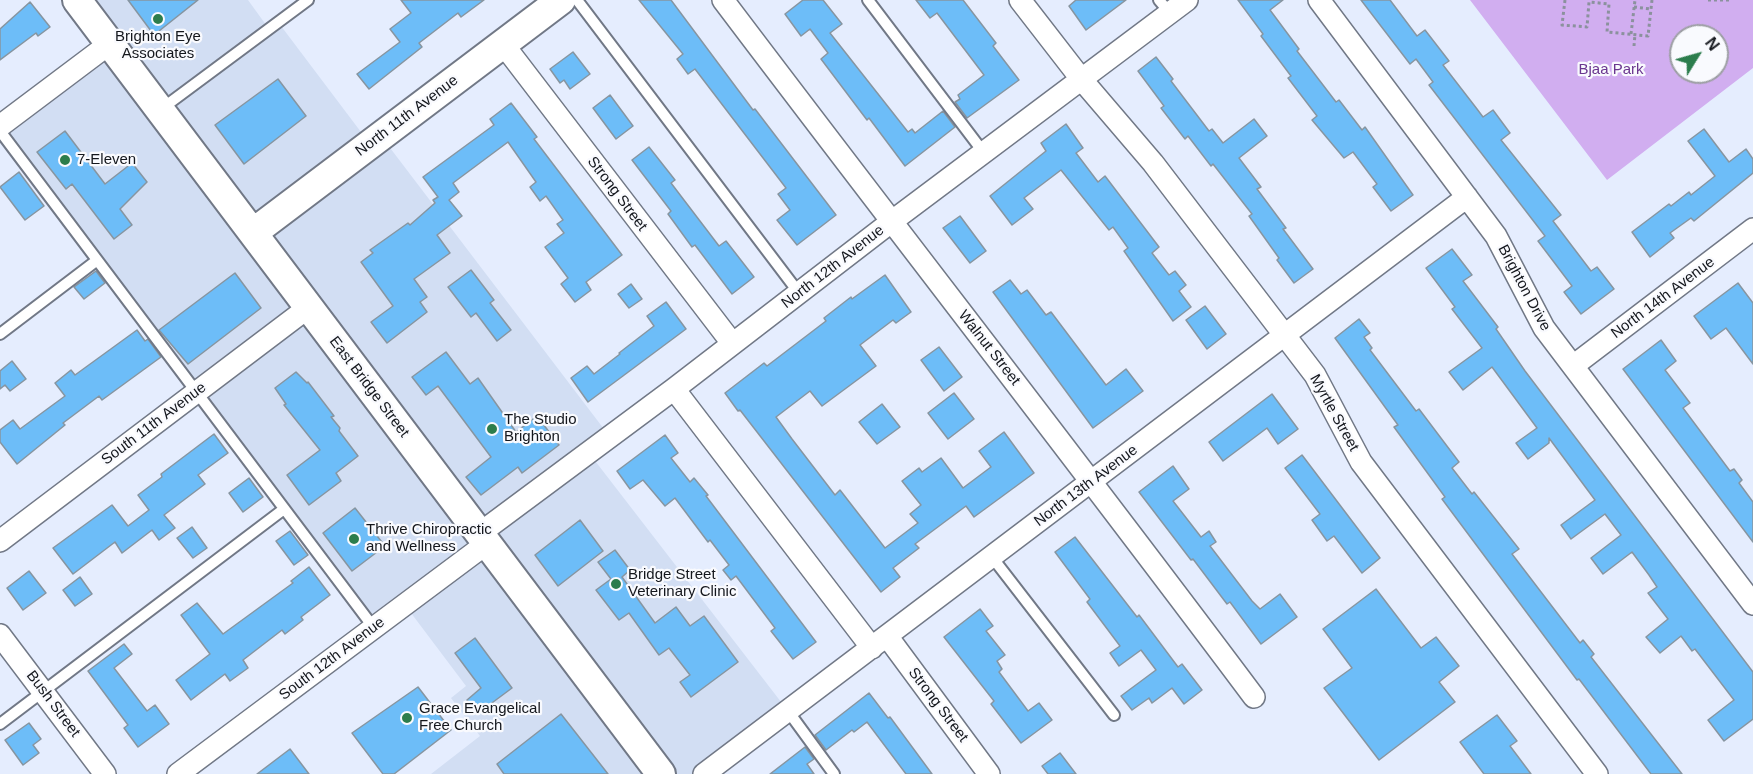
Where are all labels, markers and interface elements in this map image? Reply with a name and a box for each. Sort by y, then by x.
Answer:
marker: Brighton Eye Associates [151,12,165,26]
north arrow [1669,24,1729,84]
place label: Brighton Eye Associates [115,28,201,63]
text: N [1702,34,1722,54]
park label: Bjaa Park [1578,61,1644,79]
street label: North 11th Avenue [352,72,462,160]
place label: 7-Eleven [77,151,136,169]
marker: 7-Eleven [58,153,72,167]
street label: Strong Street [583,153,651,235]
street label: North 12th Avenue [778,221,888,313]
street label: Brighton Drive [1494,242,1554,334]
street label: North 14th Avenue [1608,253,1718,343]
street label: Walnut Street [954,307,1024,389]
street label: East Bridge Street [325,333,413,441]
street label: Myrtle Street [1306,371,1362,455]
street label: South 11th Avenue [98,379,210,469]
place label: The Studio Brighton [504,411,577,446]
marker: The Studio Brighton [485,422,499,436]
street label: North 13th Avenue [1031,441,1141,531]
place label: Thrive Chiropractic and Wellness [366,521,492,556]
marker: Thrive Chiropractic and Wellness [347,532,361,546]
place label: Bridge Street Veterinary Clinic [628,566,736,601]
marker: Bridge Street Veterinary Clinic [609,577,623,591]
street label: South 12th Avenue [276,613,388,705]
street label: Strong Street [904,664,972,746]
street label: Bush Street [22,667,84,741]
place label: Grace Evangelical Free Church [419,700,541,735]
marker: Grace Evangelical Free Church [400,711,414,725]

